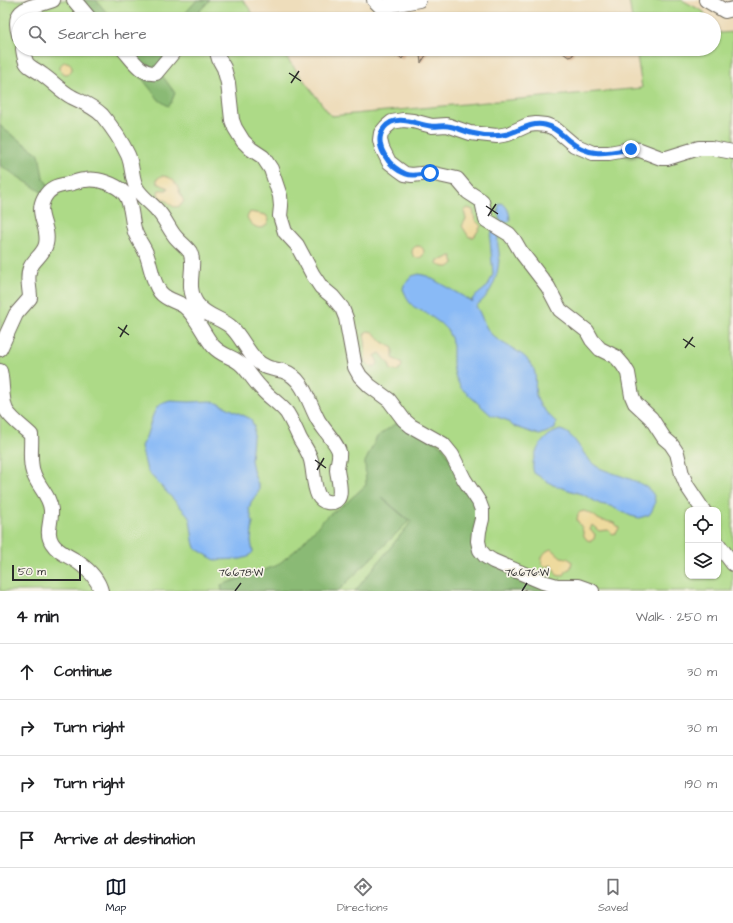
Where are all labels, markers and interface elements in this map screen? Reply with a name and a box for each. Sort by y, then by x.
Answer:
search box [12,12,721,56]
icon: search [26,23,48,45]
text: Search here [58,24,147,45]
route end [622,140,640,158]
route start [421,164,439,182]
map controls [685,507,721,579]
button: locate [685,507,721,543]
button: layers [685,543,721,579]
scale bar [12,563,81,582]
text: 50 m [18,564,46,579]
text: 76.678°W [219,566,264,580]
text: 76.676°W [505,566,550,580]
text: 4 min [16,605,59,629]
text: Walk · 250 m [636,608,717,626]
icon: ahead [16,661,38,683]
text: Continue [54,661,112,682]
text: 30 m [687,663,717,681]
icon: right [16,717,38,739]
text: Turn right [54,717,125,738]
text: 30 m [687,719,717,737]
icon: right [16,773,38,795]
text: Turn right [54,773,125,794]
text: 190 m [684,775,717,793]
icon: arrive [16,829,38,851]
text: Arrive at destination [54,829,195,850]
tab: Map [105,876,127,915]
tab: Directions [337,876,388,915]
tab: Saved [598,876,628,915]

